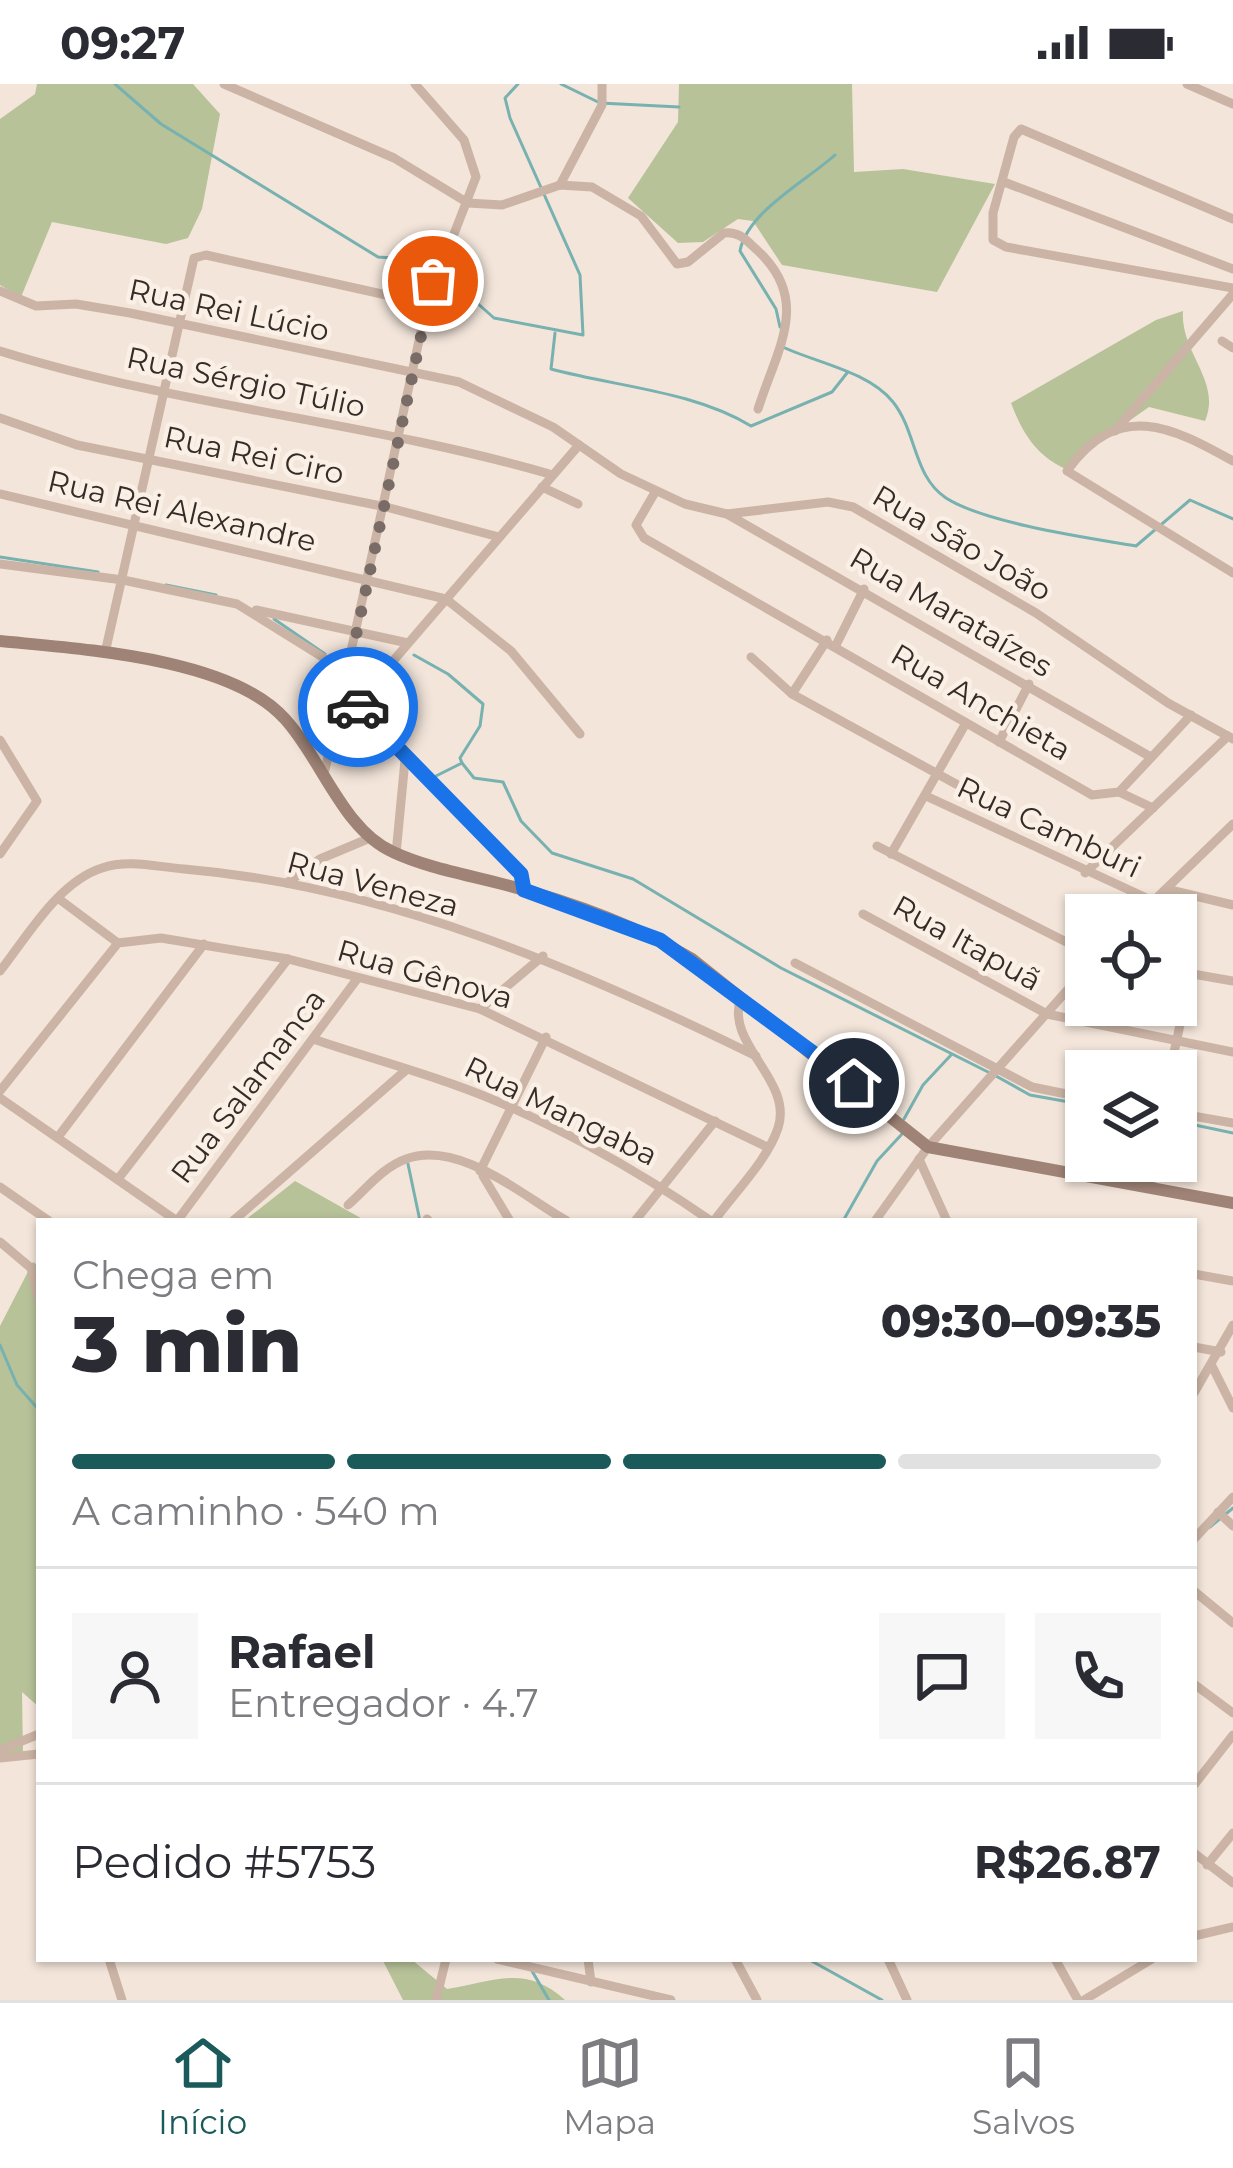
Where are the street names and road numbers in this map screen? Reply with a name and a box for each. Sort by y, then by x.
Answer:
street label: Rua Rei Lúcio [125,271,333,349]
street label: Rua Sérgio Túlio [123,339,369,425]
street label: Rua Rei Ciro [161,418,347,492]
street label: Rua Rei Alexandre [44,462,320,560]
street label: Rua São João [866,477,1058,609]
street label: Rua Marataízes [843,539,1059,685]
street label: Rua Anchieta [884,636,1078,768]
street label: Rua Camburi [951,768,1147,886]
street label: Rua Veneza [283,843,463,925]
street label: Rua Itapuã [886,887,1048,999]
street label: Rua Gênova [333,931,517,1017]
street label: Rua Salamanca [163,982,333,1190]
street label: Rua Mangaba [458,1048,664,1174]

